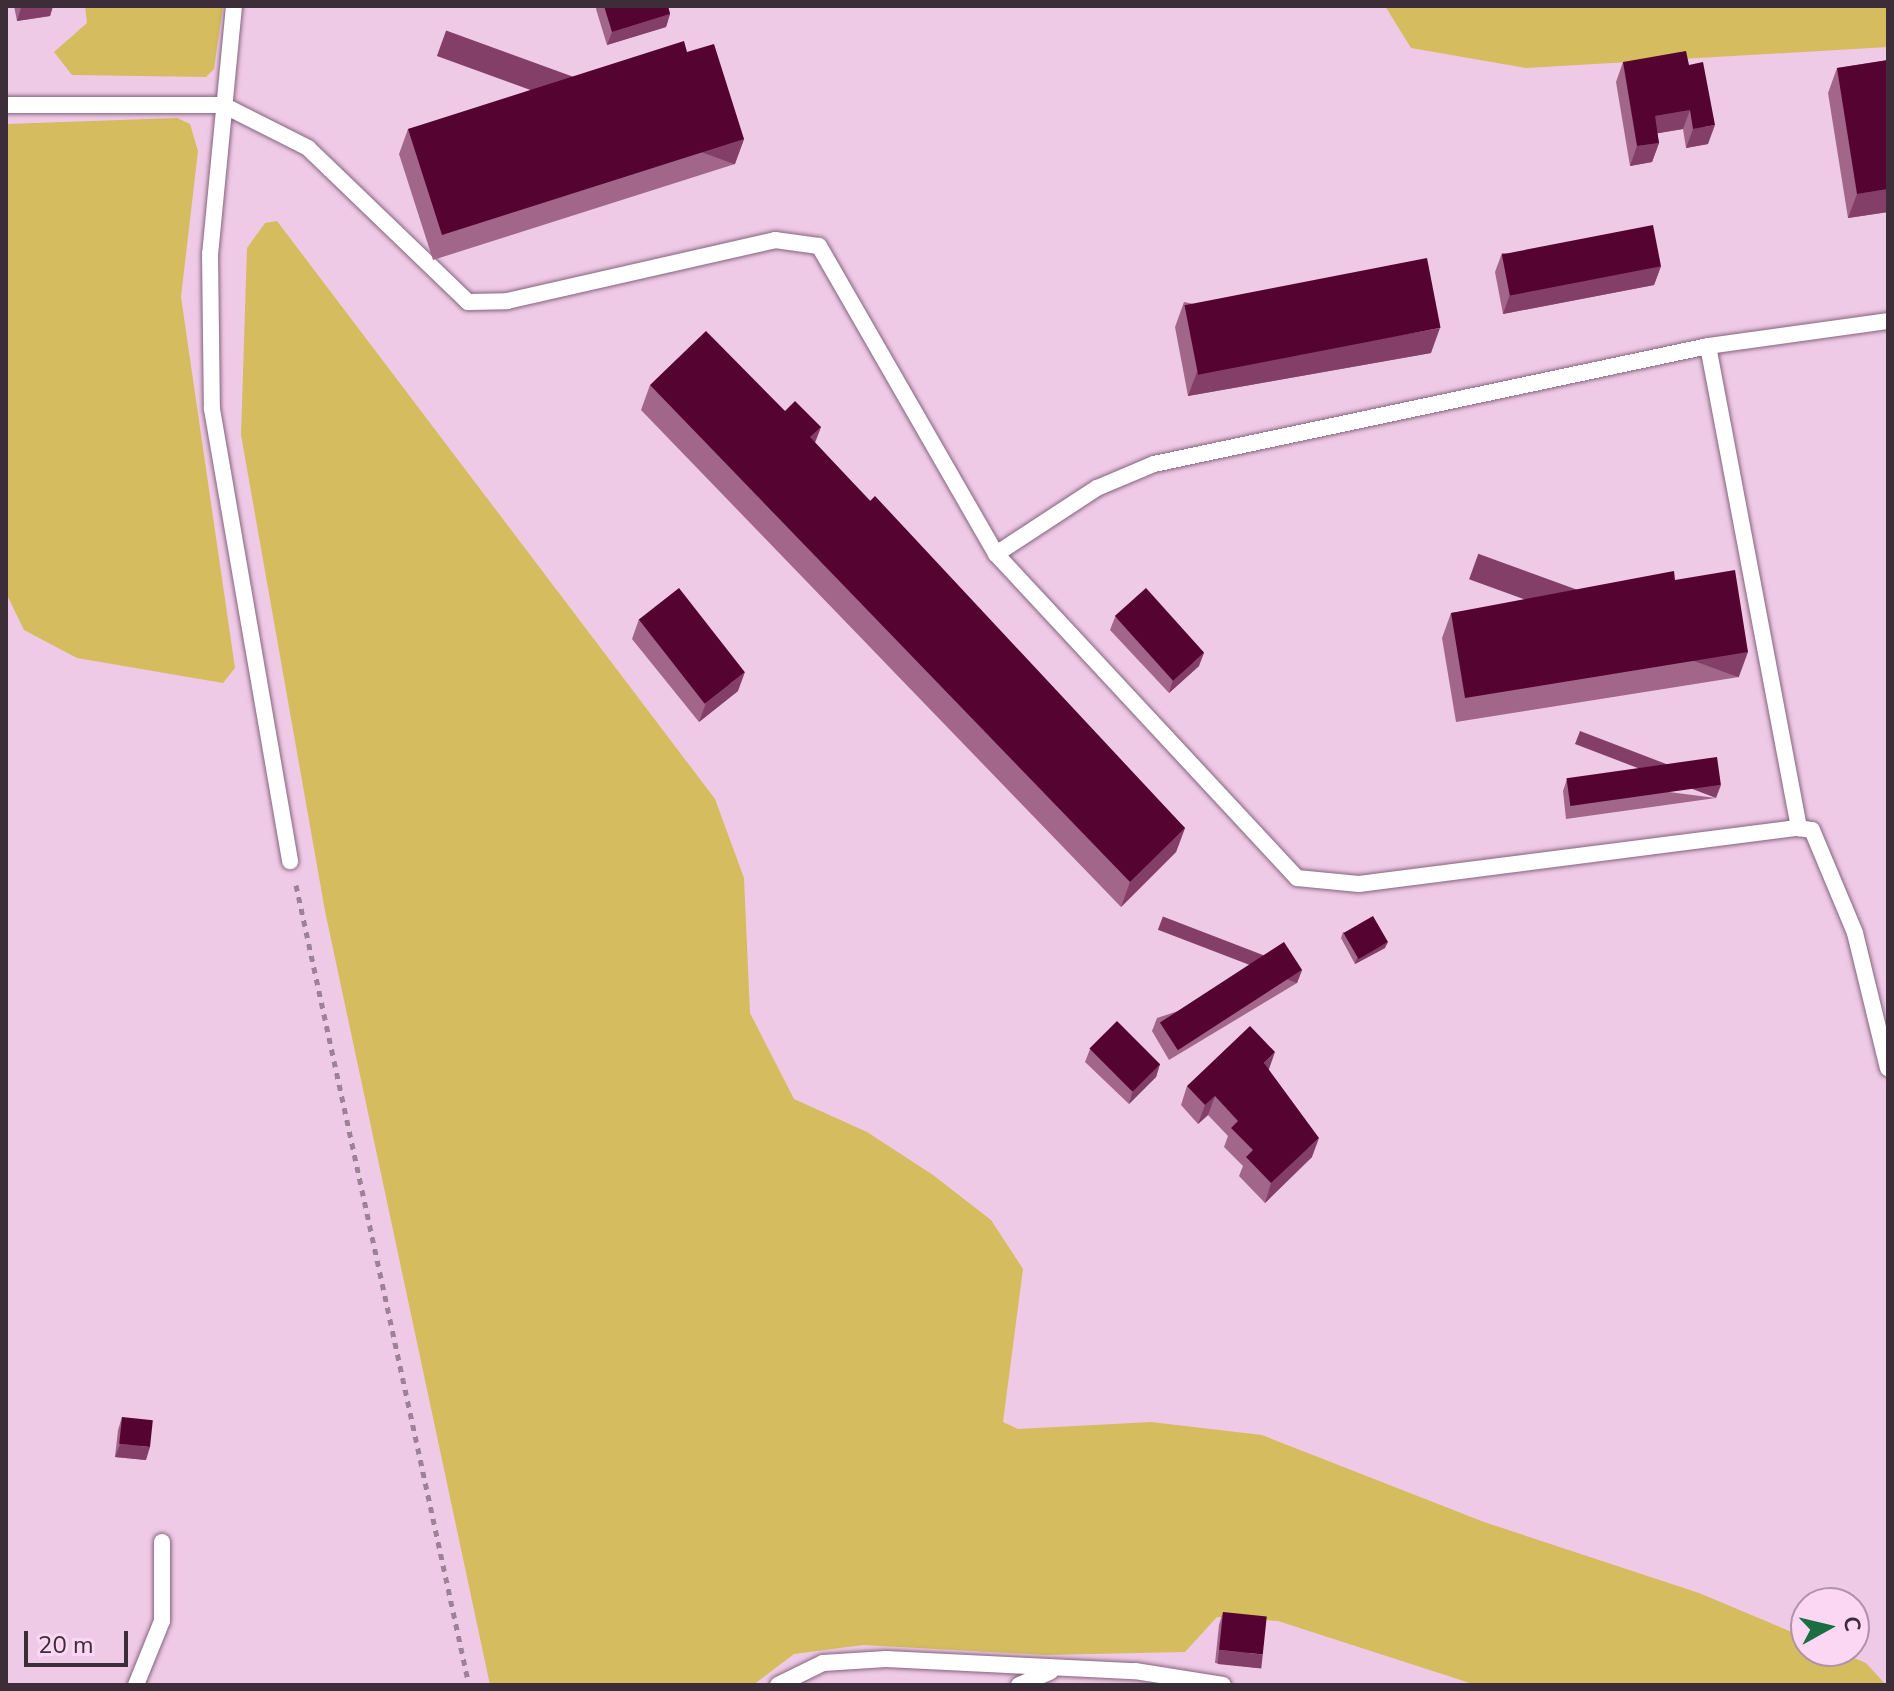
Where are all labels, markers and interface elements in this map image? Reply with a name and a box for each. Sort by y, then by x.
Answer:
north arrow [1790,1587,1870,1667]
text: С [1836,1614,1868,1633]
scale bar [28,1615,132,1665]
text: 20 m [38,1629,94,1661]

